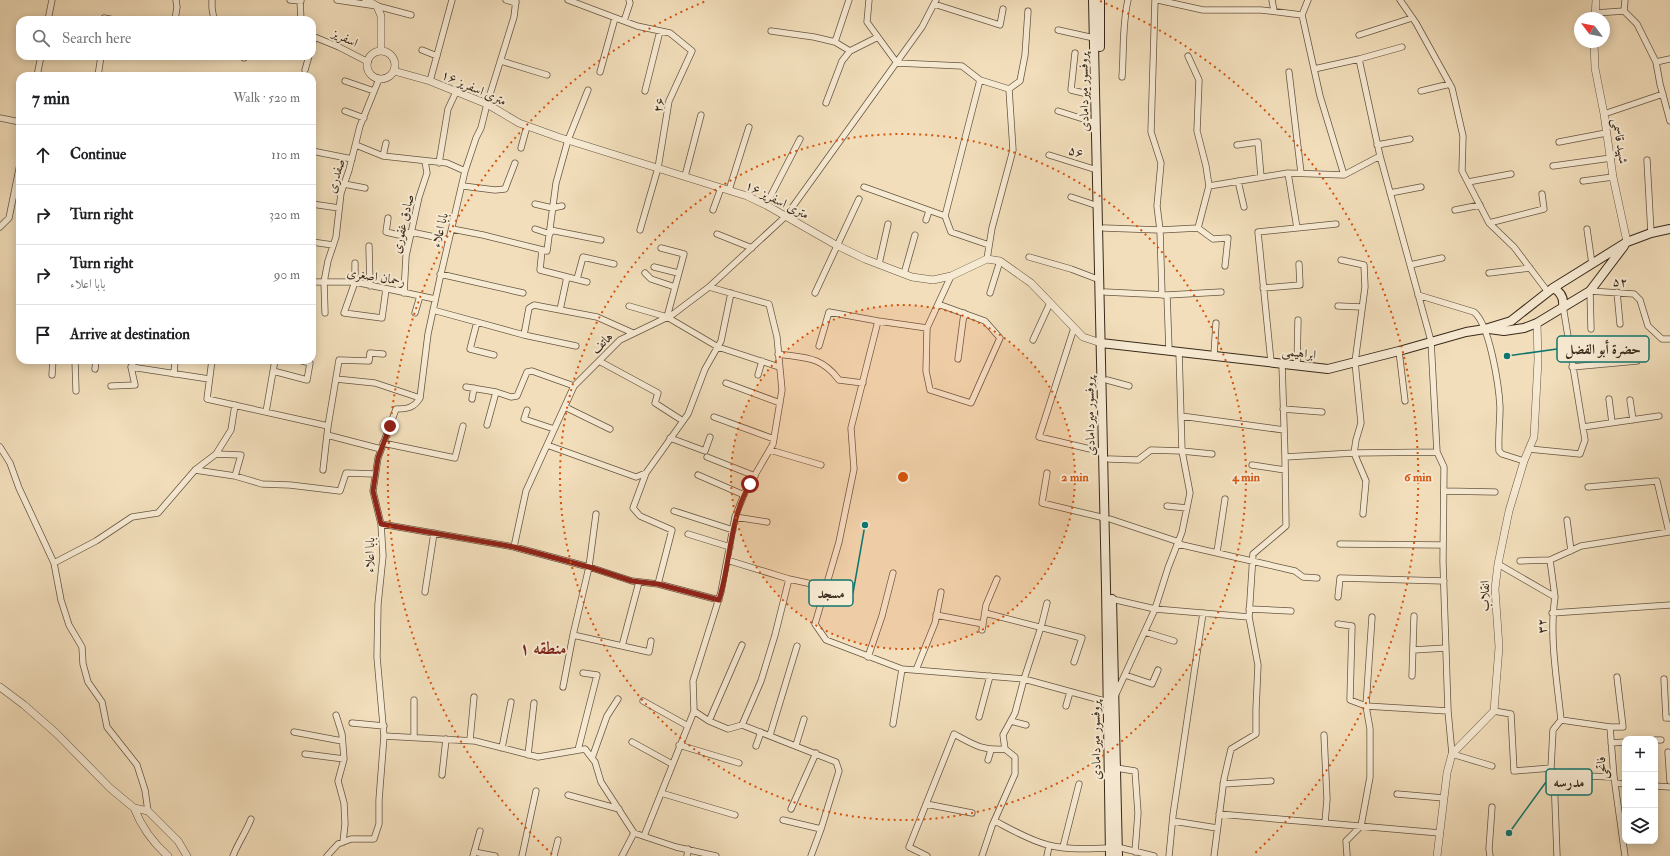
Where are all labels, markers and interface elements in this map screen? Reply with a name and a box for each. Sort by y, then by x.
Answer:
north arrow [1574,12,1610,48]
search box [16,16,316,60]
street label: اسفریز [328,24,361,51]
icon: search [30,27,52,49]
text: Search here [62,29,131,48]
street label: پروفسور میردامادی [1075,50,1094,132]
street label: ۱۶ متری اسفریز [439,67,509,109]
text: 7 min [32,88,70,109]
text: Walk · 520 m [233,90,300,106]
street label: ۲۶ [649,96,669,114]
street label: شهید قاسمی [1608,117,1631,165]
street label: ۵۶ [1066,142,1086,162]
icon: ahead [32,144,54,166]
text: Continue [70,145,126,164]
text: 110 m [271,147,300,163]
street label: صفدری [323,157,349,195]
street label: ۱۶ متری اسفریز [742,177,812,223]
street label: صادق غفوری [388,193,418,255]
icon: right [32,204,54,226]
text: Turn right [70,205,133,224]
text: 320 m [269,207,300,223]
street label: بابا اعلاء [428,211,452,249]
text: Turn right [70,254,133,273]
icon: right [32,264,54,286]
street label: رحمان اصغری [346,264,406,290]
text: 90 m [274,267,300,283]
street label: ۵۲ [1612,273,1628,291]
text: بابا اعلاء [70,276,105,292]
icon: arrive [32,324,54,346]
text: Arrive at destination [70,325,190,344]
street label: هاتف [588,329,616,357]
callout: حضرة أبو الفضل [1557,336,1649,362]
text: حضرة أبو الفضل [1565,339,1641,359]
street label: ابراهیمی [1281,343,1317,364]
street label: پروفسور میردامادی [1081,374,1100,456]
route end [381,417,399,435]
centre of rings [896,470,910,484]
text: 2 min [1061,470,1089,485]
text: 4 min [1231,470,1261,485]
text: 6 min [1404,470,1432,485]
route start [741,475,759,493]
street label: بابا اعلاء [362,537,378,573]
callout: مسجد [809,580,853,606]
street label: انقلاب [1477,580,1493,612]
text: مسجد [817,585,845,602]
street label: ۳۲ [1534,618,1550,634]
district label: منطقه ۱ [520,638,566,659]
street label: پروفسور میردامادی [1087,698,1106,780]
map controls [1622,736,1658,844]
button: + [1622,736,1658,772]
street label: فاتحی [1593,756,1612,780]
callout: مدرسه [1546,769,1592,795]
button: − [1622,772,1658,808]
text: مدرسه [1554,774,1584,791]
button: layers [1622,808,1658,844]

